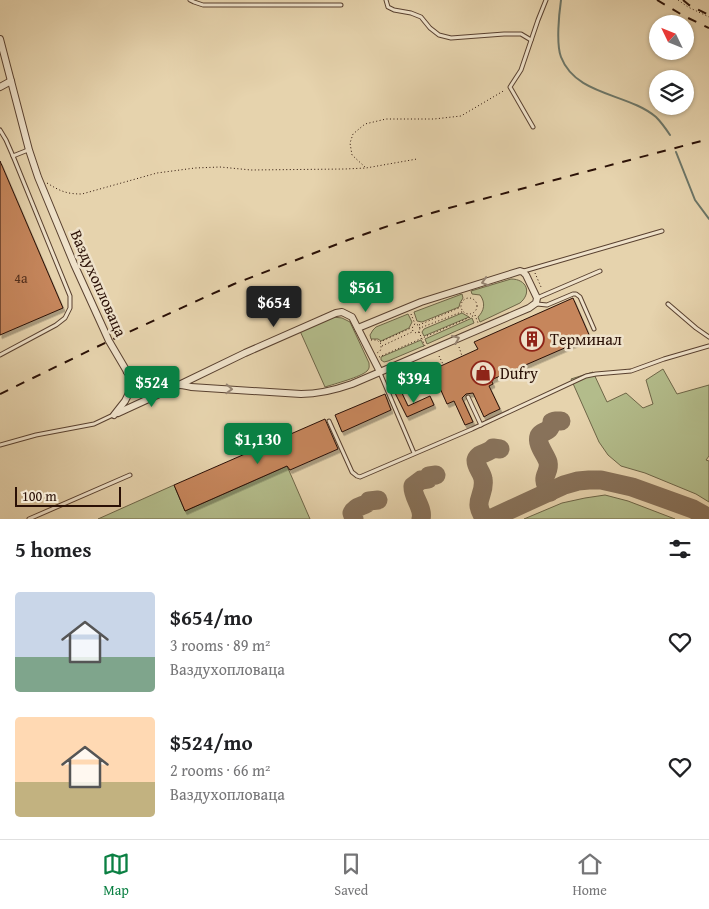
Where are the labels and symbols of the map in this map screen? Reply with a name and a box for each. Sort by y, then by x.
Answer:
north arrow [649,15,694,60]
street label: Ваздухопловаца [65,226,133,341]
house number: 4a [14,268,28,288]
pin: $561 [336,270,396,313]
one-way arrow [482,276,490,286]
pin: $654 [244,286,304,328]
building icon: Терминал [519,326,545,352]
place label: Терминал [550,327,622,351]
one-way arrow [452,334,460,344]
shop icon: Dufry [470,360,496,386]
place label: Dufry [500,361,538,385]
pin: $394 [384,362,444,404]
pin: $524 [122,366,182,408]
one-way arrow [226,383,234,394]
pin: $1,130 [217,422,299,465]
scale bar [15,484,121,507]

